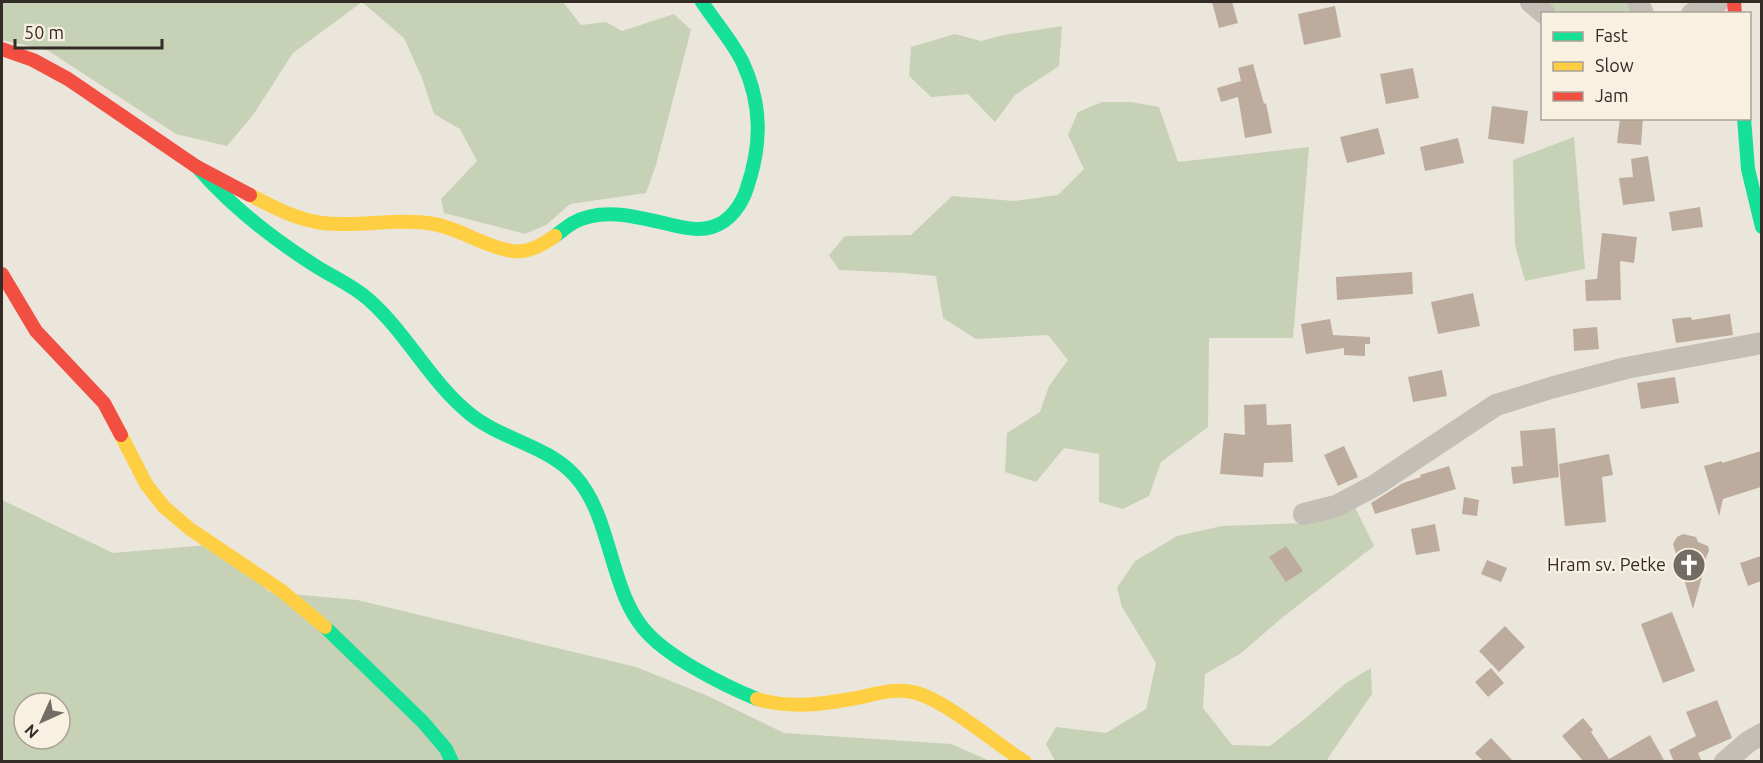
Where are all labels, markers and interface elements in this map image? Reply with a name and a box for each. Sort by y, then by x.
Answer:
scale bar [15,12,162,50]
legend [1541,12,1751,120]
text: 50 m [24,22,64,42]
text: Fast [1595,25,1628,45]
text: Slow [1595,55,1634,75]
text: Jam [1595,85,1629,105]
church icon: Hram sv. Petke [1671,547,1707,583]
place label: Hram sv. Petke [1547,554,1666,574]
north arrow [12,691,72,751]
text: N [21,721,42,742]

